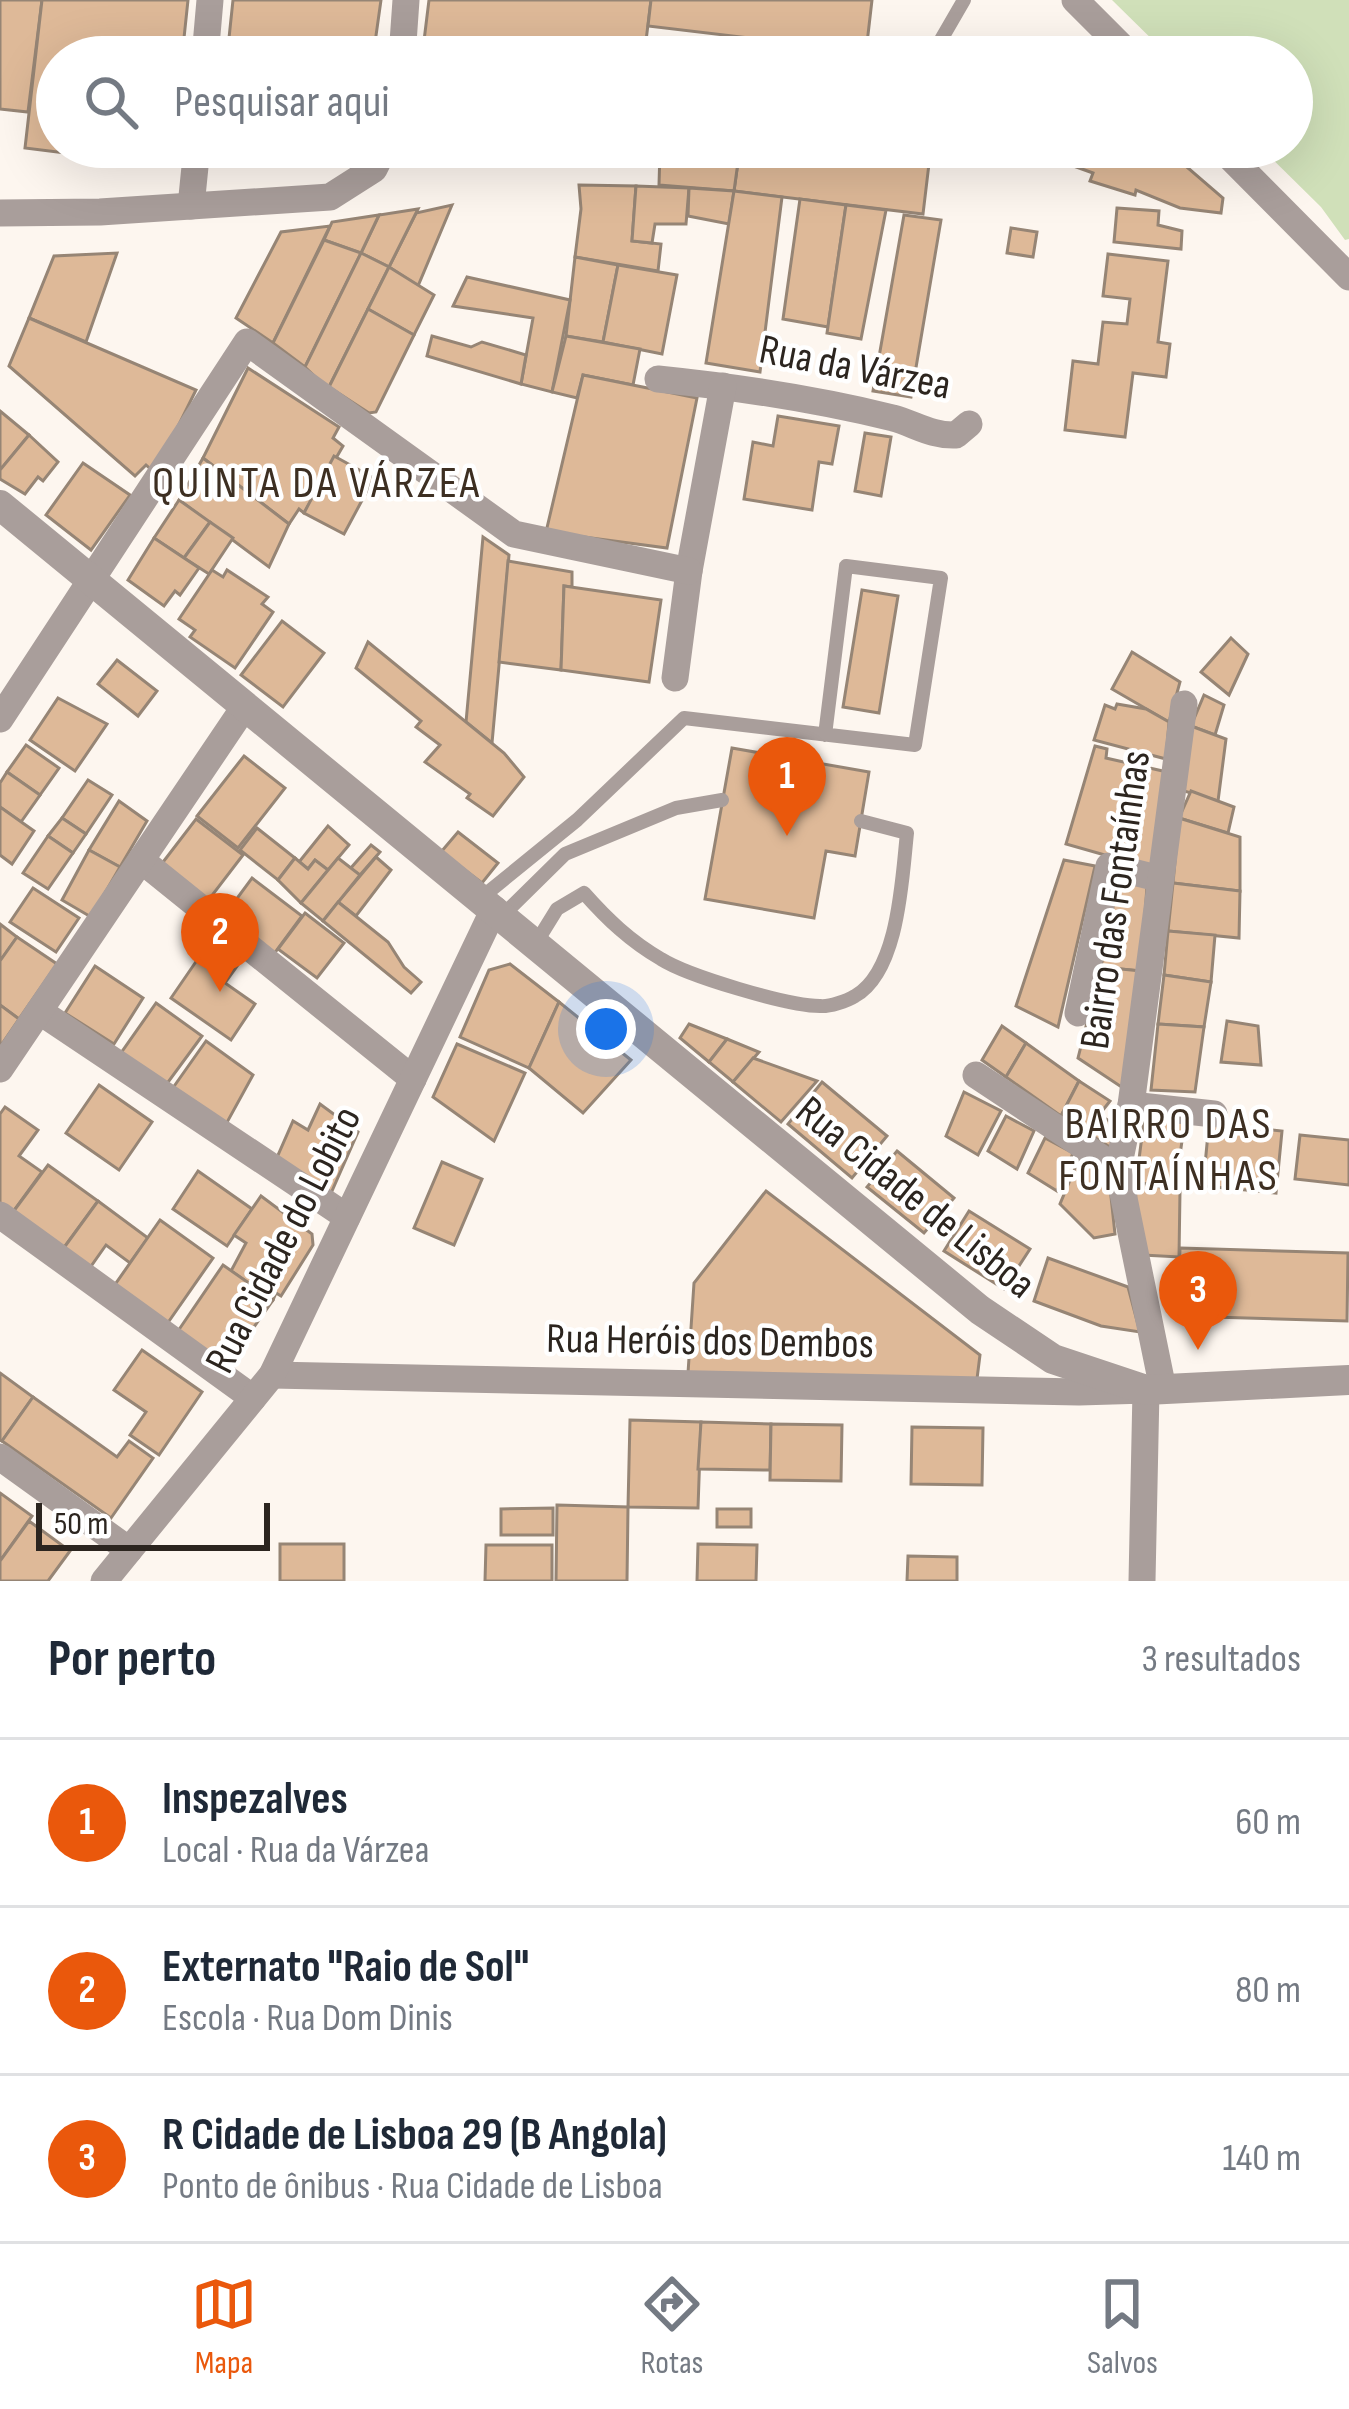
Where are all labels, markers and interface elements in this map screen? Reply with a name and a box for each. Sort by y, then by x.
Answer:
search box [36,36,1313,168]
icon: search [78,69,144,135]
text: Pesquisar aqui [174,75,390,130]
street label: Rua da Várzea [755,324,955,412]
district label: QUINTA DA VÁRZEA [152,456,482,511]
pin: 1 [748,737,826,836]
street label: Bairro das Fontaínhas [1070,748,1162,1052]
pin: 2 [181,893,259,992]
your location [576,999,636,1059]
street label: Rua Cidade de Lisboa [785,1086,1045,1310]
district label: BAIRRO DAS FONTAÍNHAS [1058,1097,1280,1204]
street label: Rua Cidade do Lobito [195,1098,373,1382]
pin: 3 [1159,1251,1237,1350]
street label: Rua Heróis dos Dembos [546,1314,874,1370]
scale bar [36,1497,270,1550]
text: 50 m [54,1504,108,1544]
text: Por perto [48,1629,216,1690]
text: 3 resultados [1141,1636,1301,1683]
text: Inspezalves [162,1772,348,1827]
text: 1 [79,1799,95,1846]
text: 60 m [1235,1799,1301,1846]
text: Local · Rua da Várzea [162,1827,429,1874]
text: Externato "Raio de Sol" [162,1940,529,1995]
text: 2 [78,1967,96,2014]
text: 80 m [1235,1967,1301,2014]
text: Escola · Rua Dom Dinis [162,1995,453,2042]
text: R Cidade de Lisboa 29 (B Angola) [162,2108,667,2163]
text: 3 [78,2135,96,2182]
text: 140 m [1222,2135,1301,2182]
text: Ponto de ônibus · Rua Cidade de Lisboa [162,2163,663,2210]
tab: Mapa [191,2271,257,2383]
tab: Rotas [639,2271,705,2383]
tab: Salvos [1087,2271,1158,2383]

